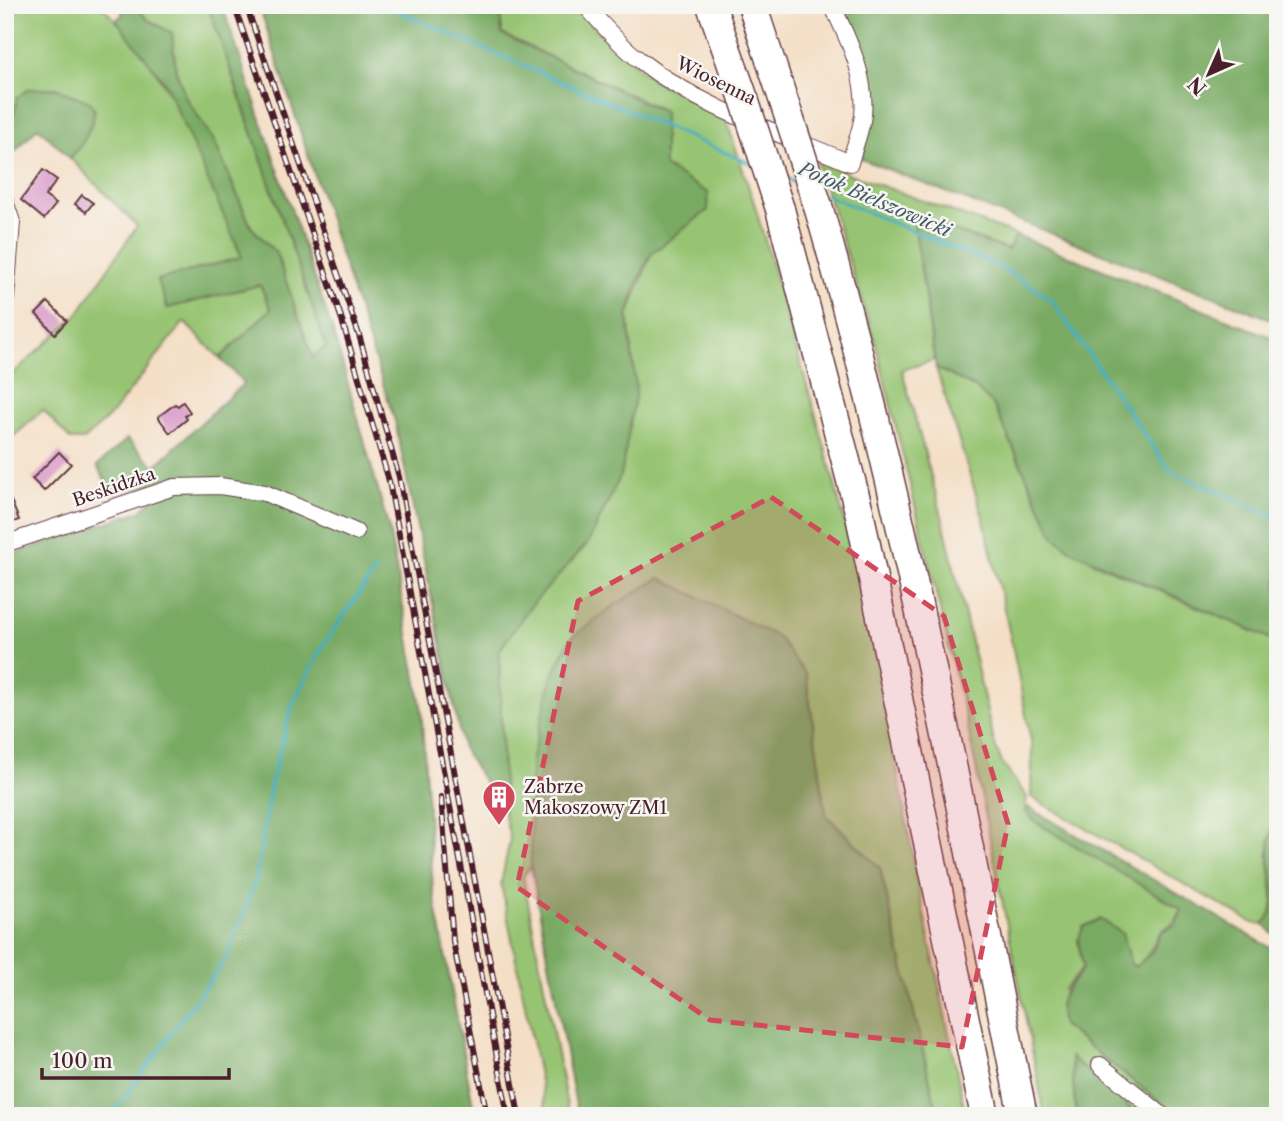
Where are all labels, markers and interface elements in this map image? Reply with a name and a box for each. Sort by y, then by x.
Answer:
north arrow [1174,38,1244,108]
street label: Wiosenna [672,52,760,110]
text: N [1183,72,1211,100]
water label: Potok Bielszowicki [793,156,955,242]
street label: Beskidzka [70,462,159,511]
place label: Zabrze Makoszowy ZM1 [524,776,667,819]
building icon: Zabrze Makoszowy ZM1 [480,778,518,827]
scale bar [42,1037,229,1081]
text: 100 m [52,1048,113,1073]

